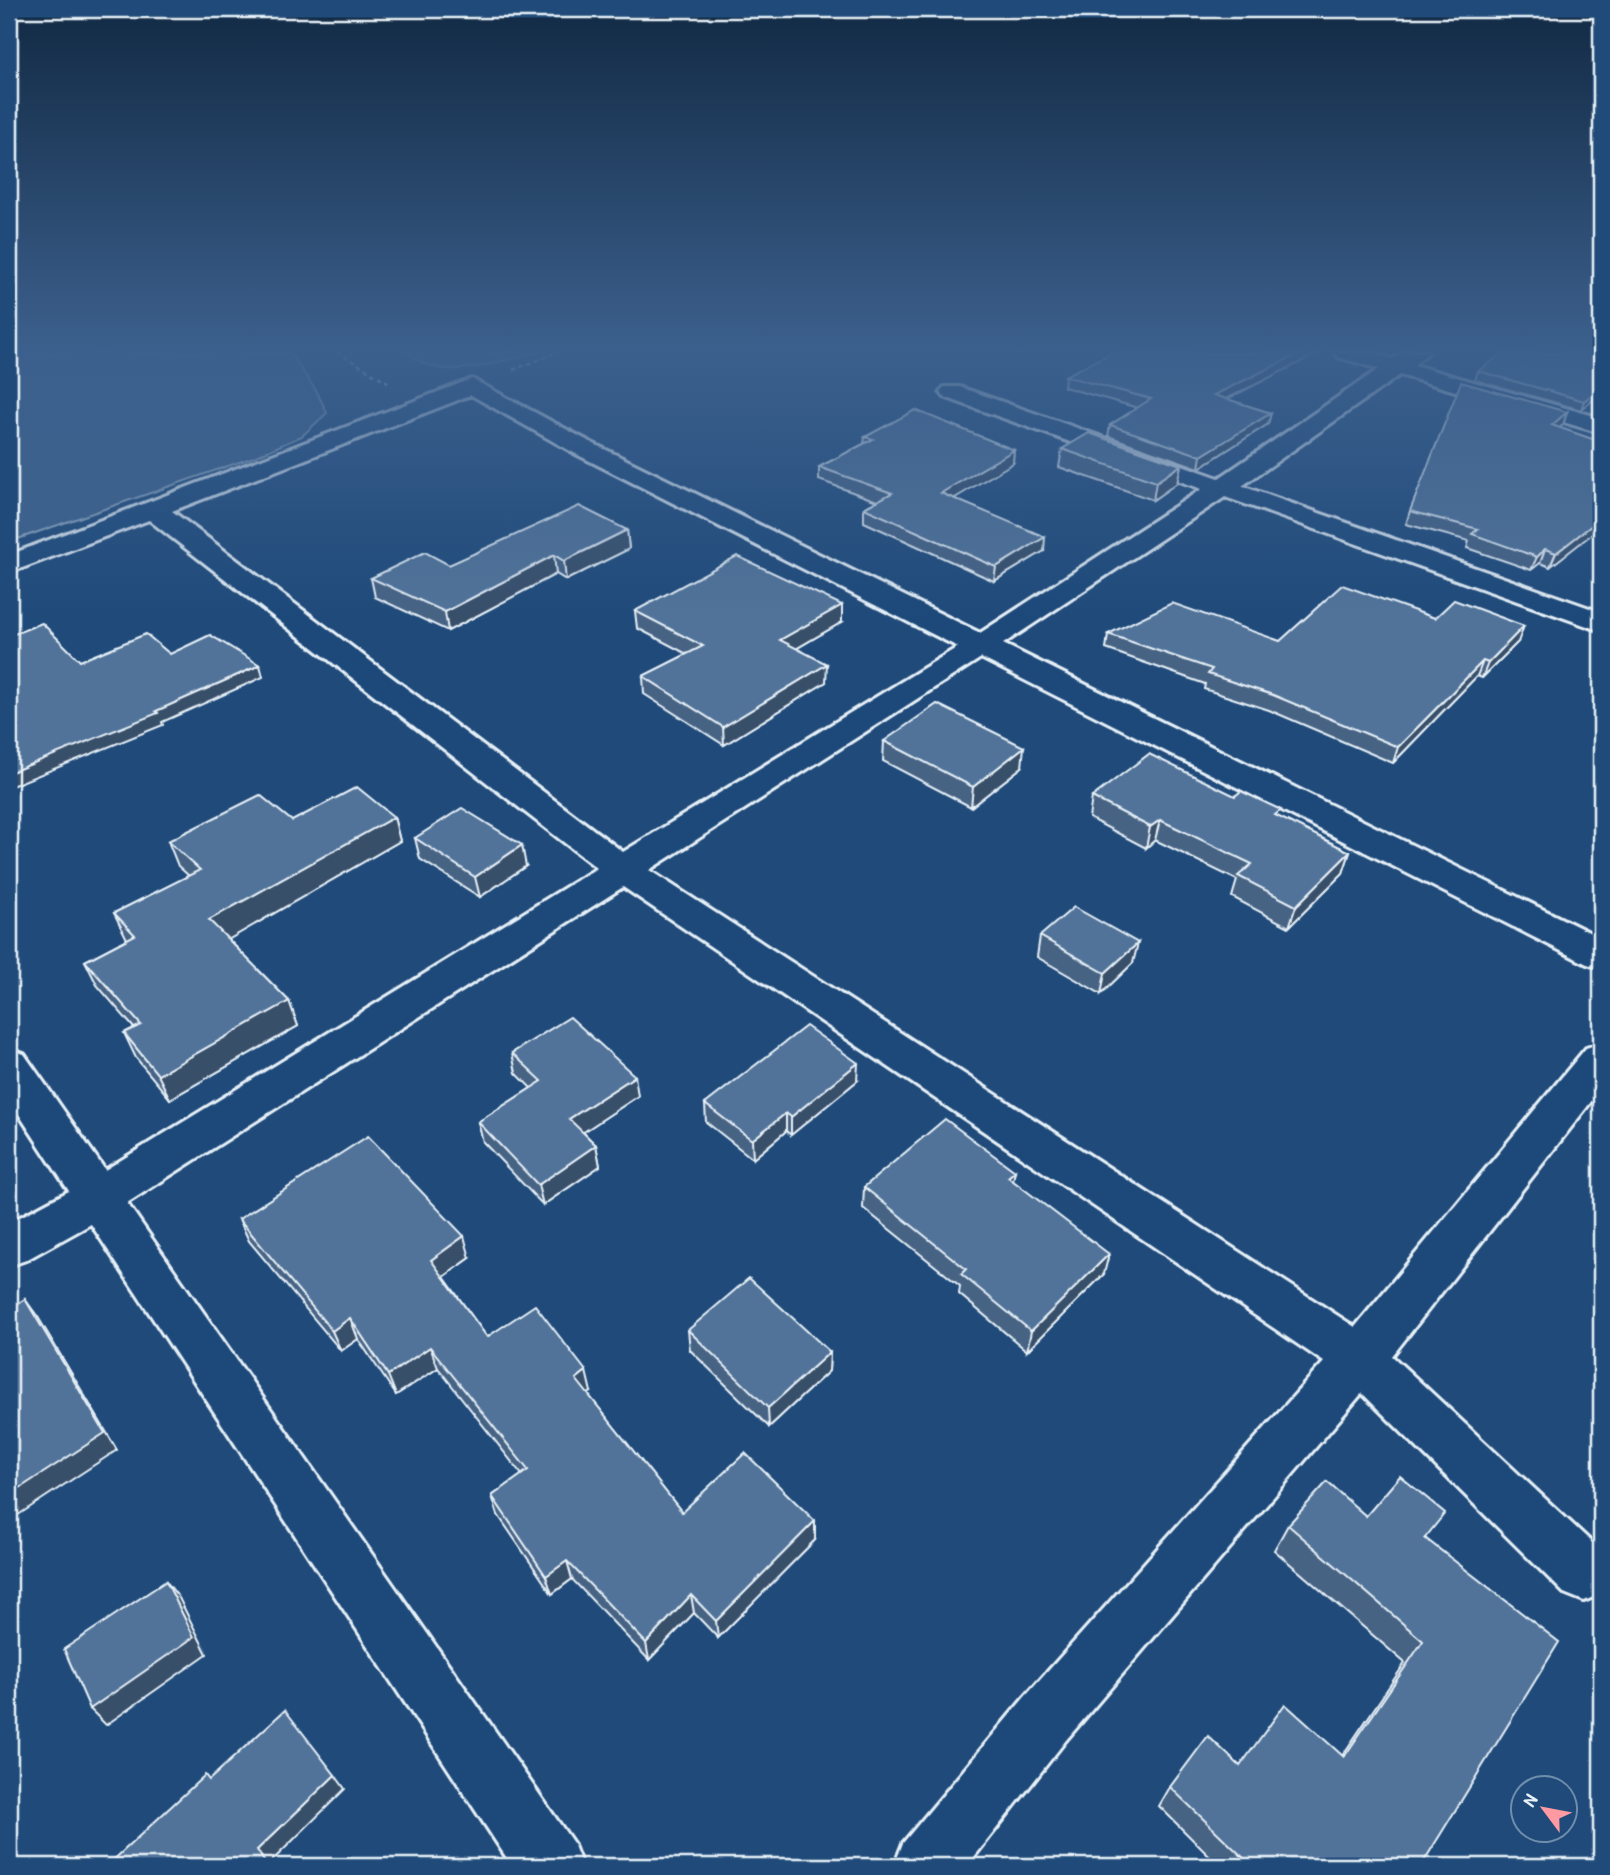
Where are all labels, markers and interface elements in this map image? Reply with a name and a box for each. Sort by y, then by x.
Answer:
north arrow [1508,1773,1578,1843]
text: N [1516,1789,1543,1811]

